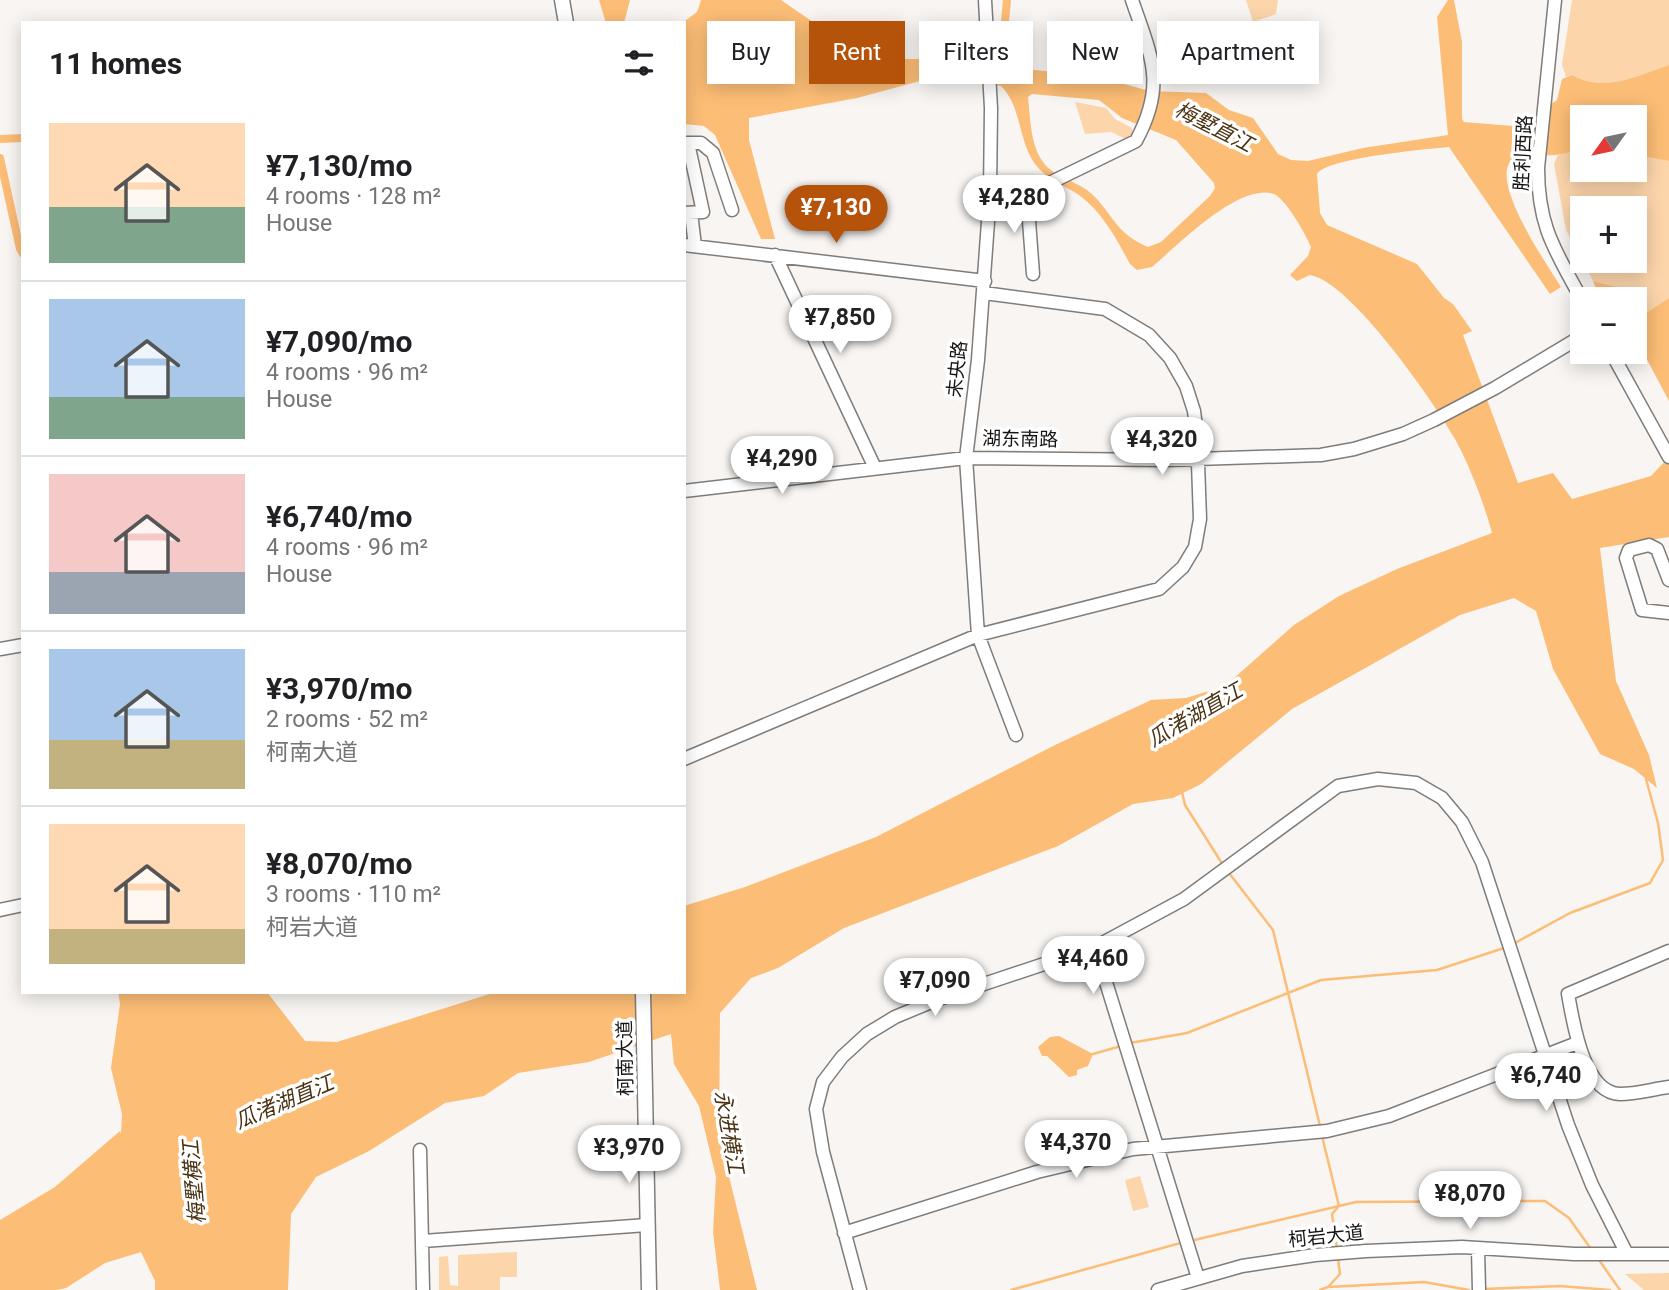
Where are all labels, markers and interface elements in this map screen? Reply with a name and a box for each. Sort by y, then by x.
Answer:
chip: Buy [707,21,795,84]
chip: Rent [809,21,905,84]
chip: Filters [919,21,1033,84]
chip: New [1047,21,1143,84]
chip: Apartment [1157,21,1319,84]
icon: filters [620,44,658,82]
text: 11 homes [49,46,182,81]
water label: 梅墅直江 [1171,97,1259,158]
north arrow [1570,105,1647,182]
map controls [1570,105,1647,364]
street label: 胜利西路 [1510,114,1536,192]
text: ¥7,130/mo [266,148,412,183]
icon: home [105,151,189,235]
pin: ¥4,280 [957,176,1071,235]
text: 4 rooms · 128 m² [266,183,441,210]
text: ¥4,280 [979,184,1049,211]
pin: ¥7,130 [779,186,893,245]
text: ¥7,130 [801,194,871,221]
button: + [1570,196,1647,273]
text: House [266,210,332,237]
button: − [1570,287,1647,364]
pin: ¥7,850 [783,296,897,355]
text: ¥7,850 [805,304,875,331]
text: ¥7,090/mo [266,324,412,359]
icon: home [105,327,189,411]
street label: 未央路 [943,339,971,399]
text: 4 rooms · 96 m² [266,359,428,386]
text: House [266,386,332,413]
pin: ¥4,320 [1105,418,1219,477]
text: ¥4,320 [1127,426,1197,453]
street label: 湖东南路 [982,427,1058,451]
pin: ¥4,290 [725,436,839,496]
text: ¥4,290 [747,445,817,472]
text: ¥6,740/mo [266,499,412,534]
icon: home [105,502,189,586]
text: 4 rooms · 96 m² [266,534,428,561]
text: House [266,561,332,588]
text: ¥3,970/mo [266,671,412,706]
icon: home [105,677,189,761]
water label: 瓜渚湖直江 [1144,677,1248,752]
text: 2 rooms · 52 m² [266,706,428,733]
text: 柯南大道 [266,739,358,766]
text: ¥8,070/mo [266,846,412,881]
icon: home [105,852,189,936]
text: 3 rooms · 110 m² [266,881,441,908]
text: 柯岩大道 [266,914,358,941]
pin: ¥4,460 [1036,936,1150,996]
text: ¥4,460 [1058,945,1128,972]
pin: ¥7,090 [878,958,992,1018]
text: ¥7,090 [900,967,970,994]
street label: 柯南大道 [613,1020,637,1096]
pin: ¥6,740 [1489,1054,1603,1113]
text: ¥6,740 [1511,1062,1581,1089]
water label: 瓜渚湖直江 [231,1070,339,1134]
water label: 永进横江 [710,1089,748,1177]
pin: ¥4,370 [1019,1120,1133,1180]
pin: ¥3,970 [572,1126,686,1185]
text: ¥4,370 [1041,1129,1111,1156]
text: ¥3,970 [594,1134,664,1161]
water label: 梅墅横江 [178,1137,210,1225]
pin: ¥8,070 [1413,1172,1527,1231]
text: ¥8,070 [1435,1180,1505,1207]
street label: 柯岩大道 [1287,1221,1365,1251]

